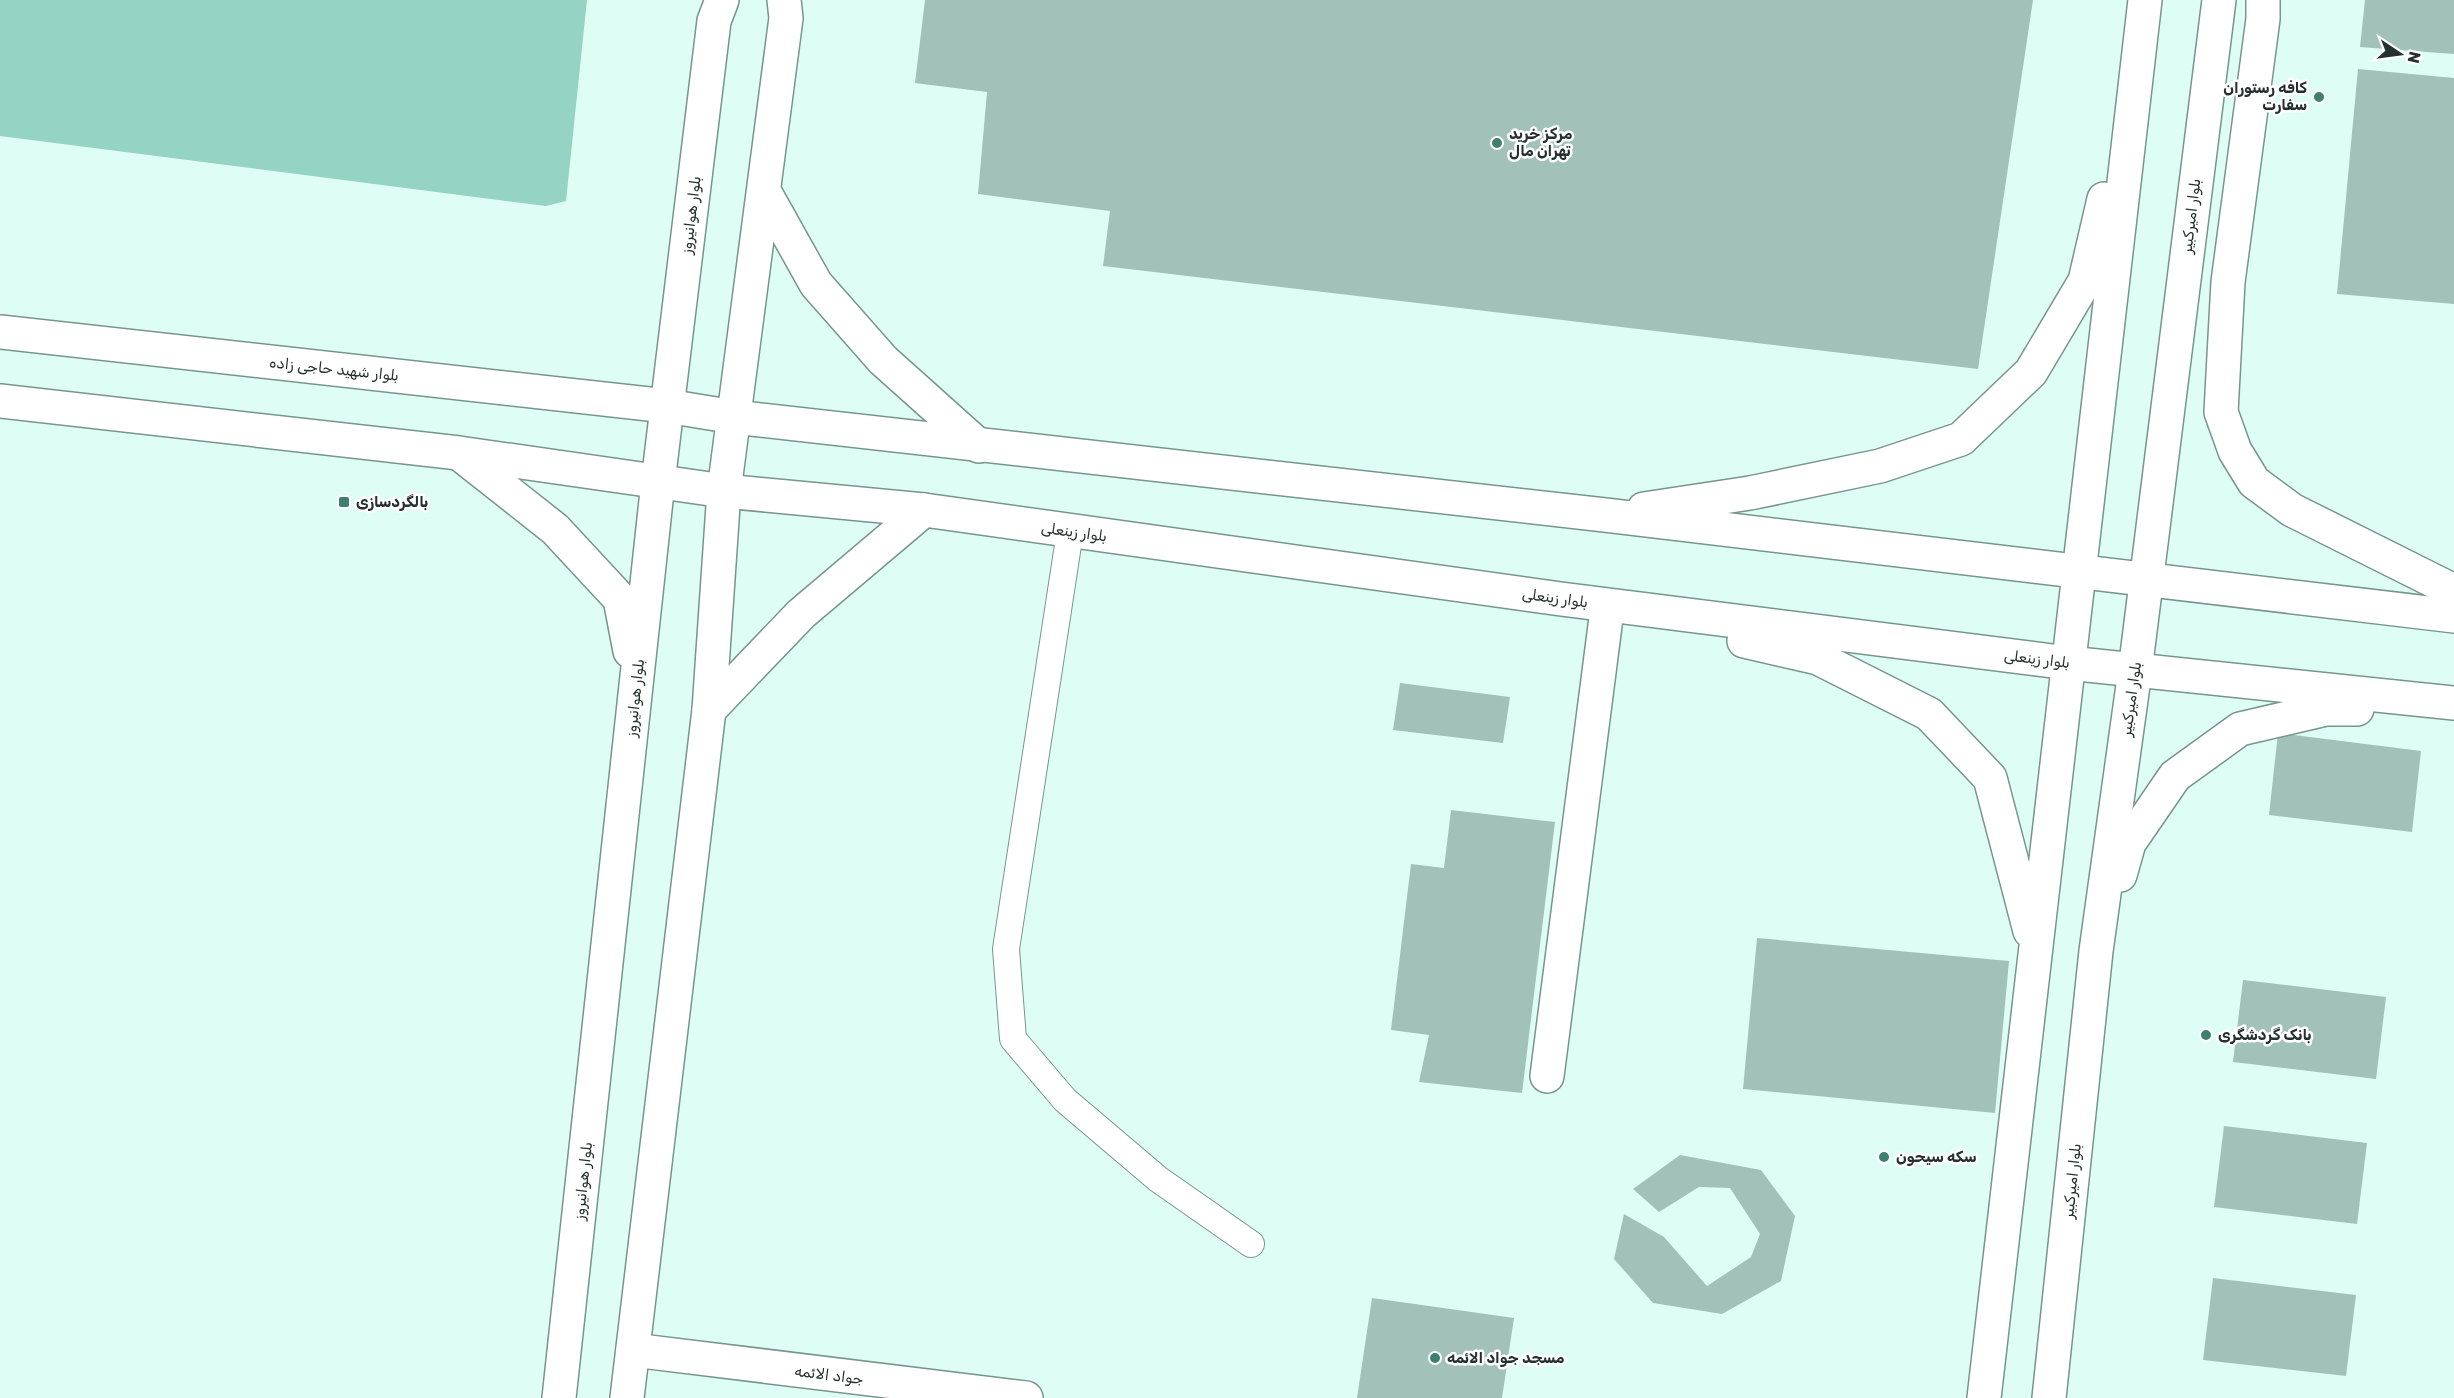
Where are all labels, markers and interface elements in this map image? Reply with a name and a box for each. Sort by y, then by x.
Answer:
north arrow [2370,24,2430,84]
text: N [2404,50,2425,65]
place label: کافه رستوران سفارت [2223,79,2307,114]
marker: کافه رستوران سفارت [2312,90,2326,104]
place label: مرکز خرید تهران مال [1509,125,1573,160]
marker: مرکز خرید تهران مال [1490,136,1504,150]
street label: بلوار هوانیروز [677,175,706,256]
street label: بلوار امیرکبیر [2177,178,2205,255]
street label: بلوار شهید حاجی زاده [268,353,400,385]
place label: بالگردسازی [356,493,428,511]
marker: بالگردسازی [337,495,351,509]
street label: بلوار زینعلی [1040,518,1108,546]
street label: بلوار زینعلی [1521,584,1589,612]
street label: بلوار زینعلی [2003,646,2071,672]
street label: بلوار هوانیروز [622,658,649,739]
street label: بلوار امیرکبیر [2117,660,2145,738]
place label: بانک گردشگری [2218,1026,2311,1044]
marker: بانک گردشگری [2199,1028,2213,1042]
street label: بلوار هوانیروز [570,1141,597,1222]
street label: بلوار امیرکبیر [2059,1143,2085,1220]
place label: سکه سیحون [1896,1148,1977,1166]
marker: سکه سیحون [1877,1150,1891,1164]
place label: مسجد جواد الائمه [1447,1349,1565,1367]
marker: مسجد جواد الائمه [1428,1351,1442,1365]
street label: جواد الائمه [794,1362,864,1388]

